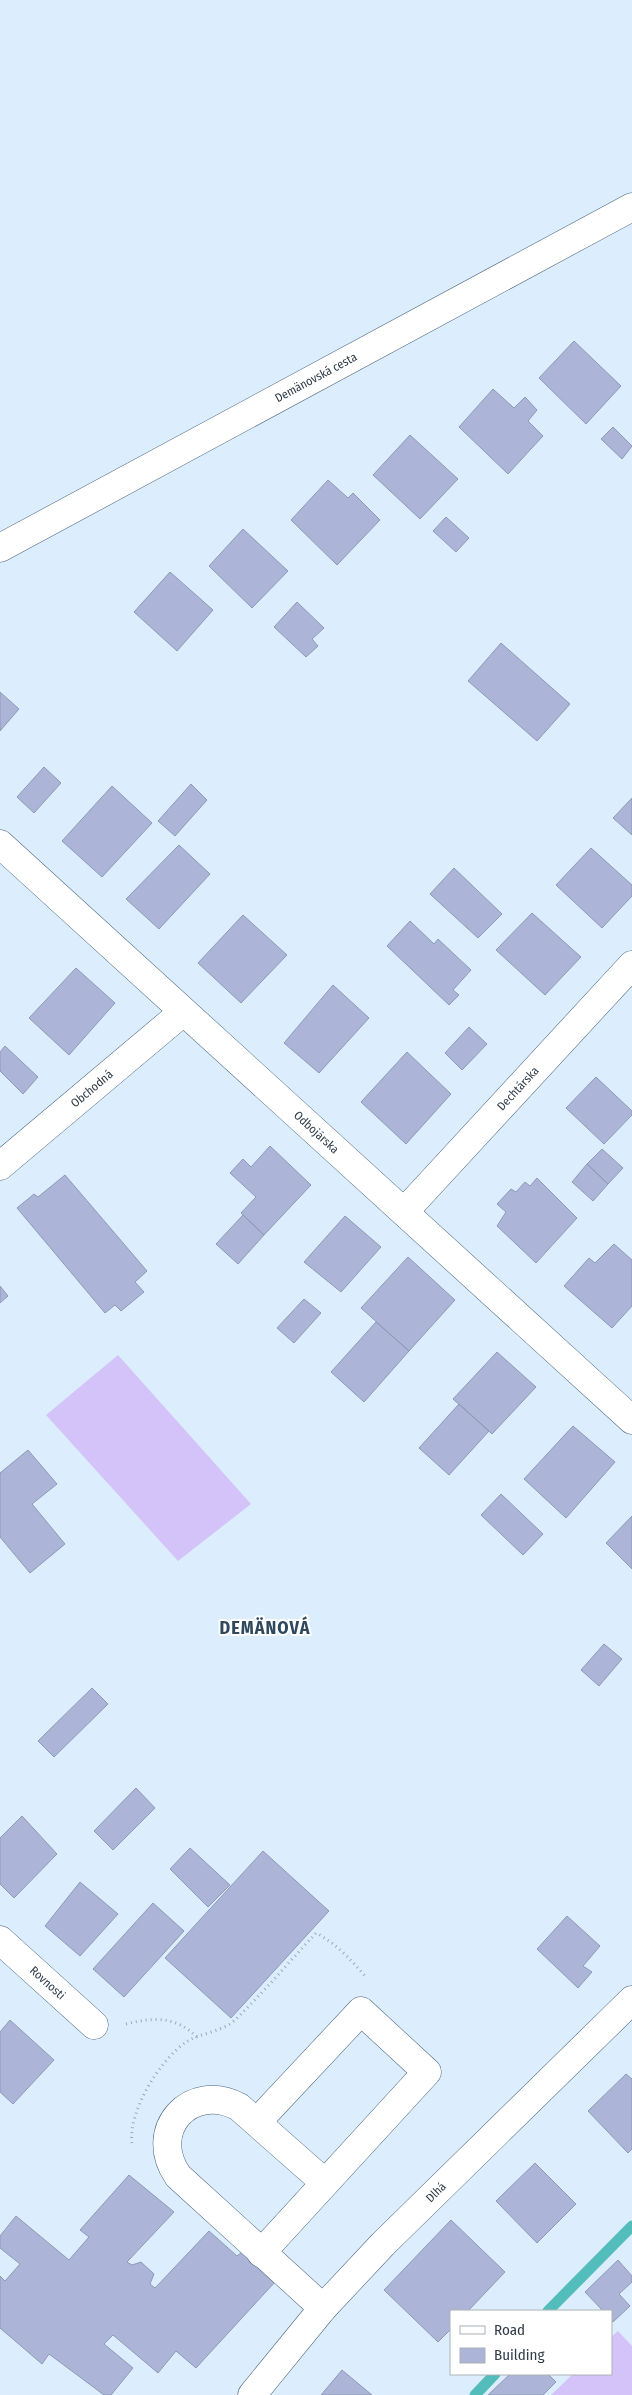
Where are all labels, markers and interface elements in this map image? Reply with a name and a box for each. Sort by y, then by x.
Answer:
street label: Demänovská cesta [273,350,359,405]
street label: Dechtárska [494,1064,542,1113]
street label: Obchodná [68,1067,116,1110]
street label: Odbojárska [291,1108,342,1156]
district label: DEMÄNOVÁ [220,1616,310,1639]
street label: Rovnosti [27,1963,68,2002]
street label: Dlhá [423,2179,449,2205]
legend [450,2310,612,2375]
text: Road [494,2321,525,2339]
text: Building [494,2346,545,2364]

